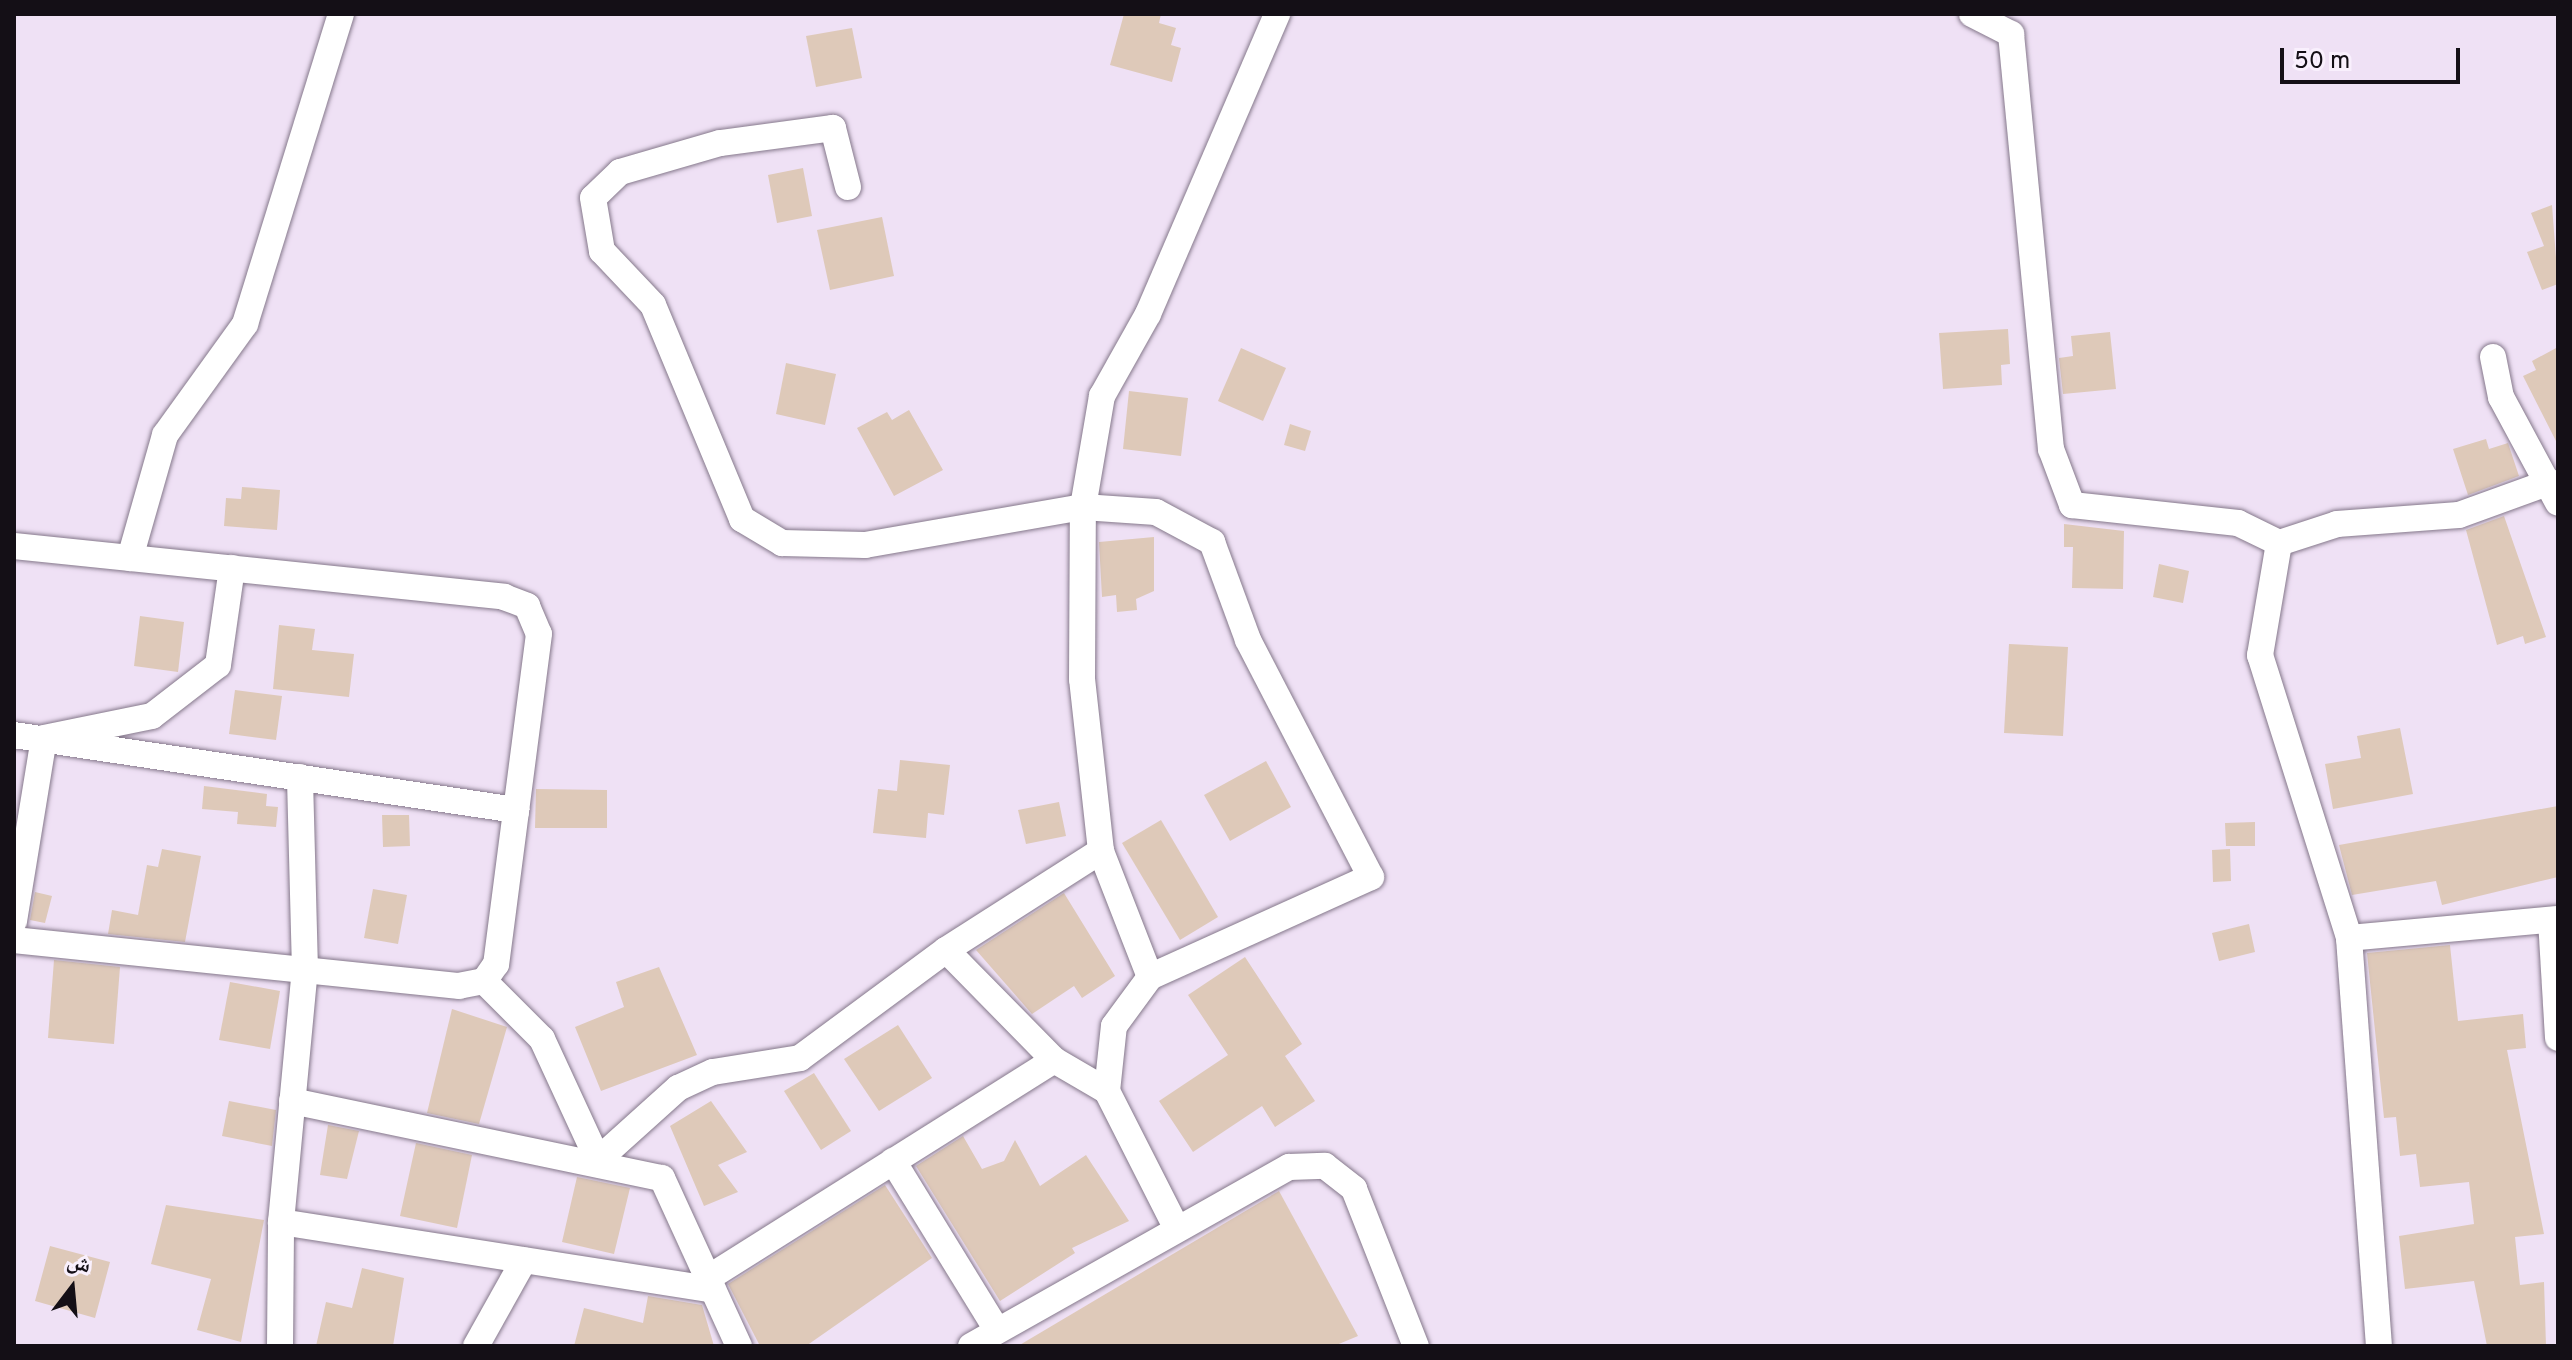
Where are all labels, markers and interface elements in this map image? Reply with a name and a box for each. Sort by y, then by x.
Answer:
scale bar [2284,32,2464,82]
text: 50 m [2294,47,2350,77]
north arrow [32,1248,112,1328]
text: ش [64,1248,94,1281]

